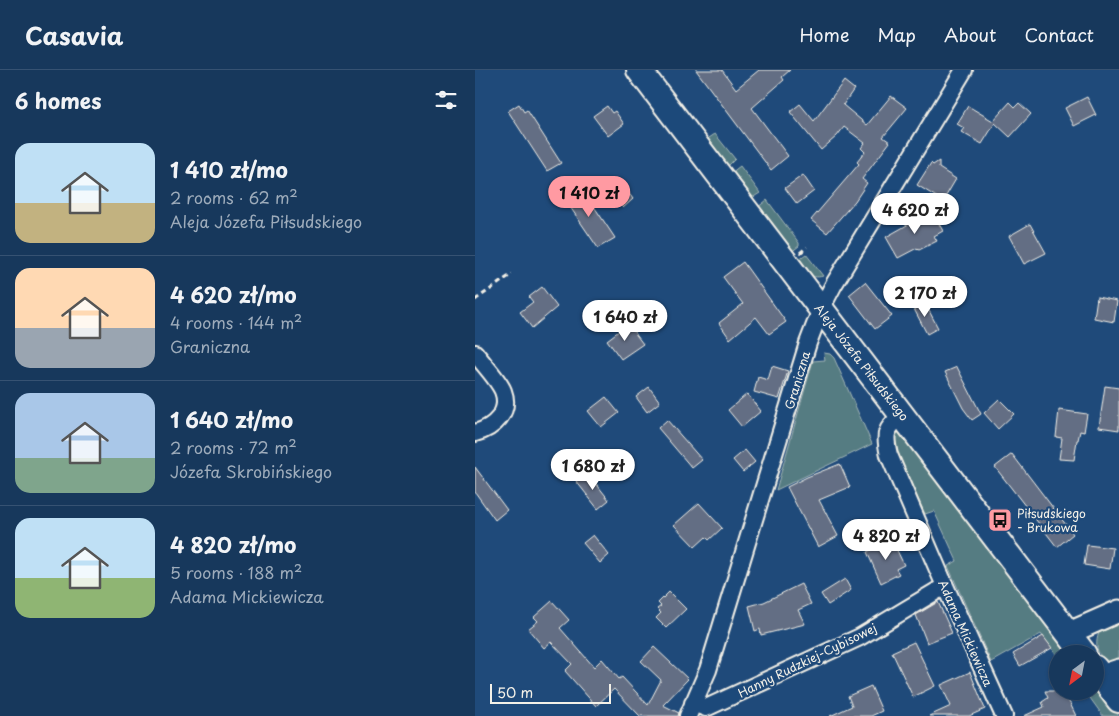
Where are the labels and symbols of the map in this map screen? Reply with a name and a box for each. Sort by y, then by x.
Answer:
pin: 1 410 zł [537,176,641,218]
pin: 4 620 zł [863,192,967,235]
pin: 2 170 zł [873,276,977,318]
pin: 1 640 zł [573,300,677,342]
street label: Aleja Józefa Piłsudskiego [811,300,914,424]
street label: Graniczna [780,348,815,411]
pin: 1 680 zł [541,448,645,491]
place label: Piłsudskiego - Brukowa [1017,504,1086,536]
bus stop icon: Piłsudskiego - Brukowa [987,507,1013,533]
pin: 4 820 zł [834,518,938,561]
street label: Adama Mickiewicza [934,577,998,690]
street label: Hanny Rudzkiej-Cybisowej [735,618,879,702]
north arrow [1049,645,1104,700]
scale bar [490,681,611,704]

